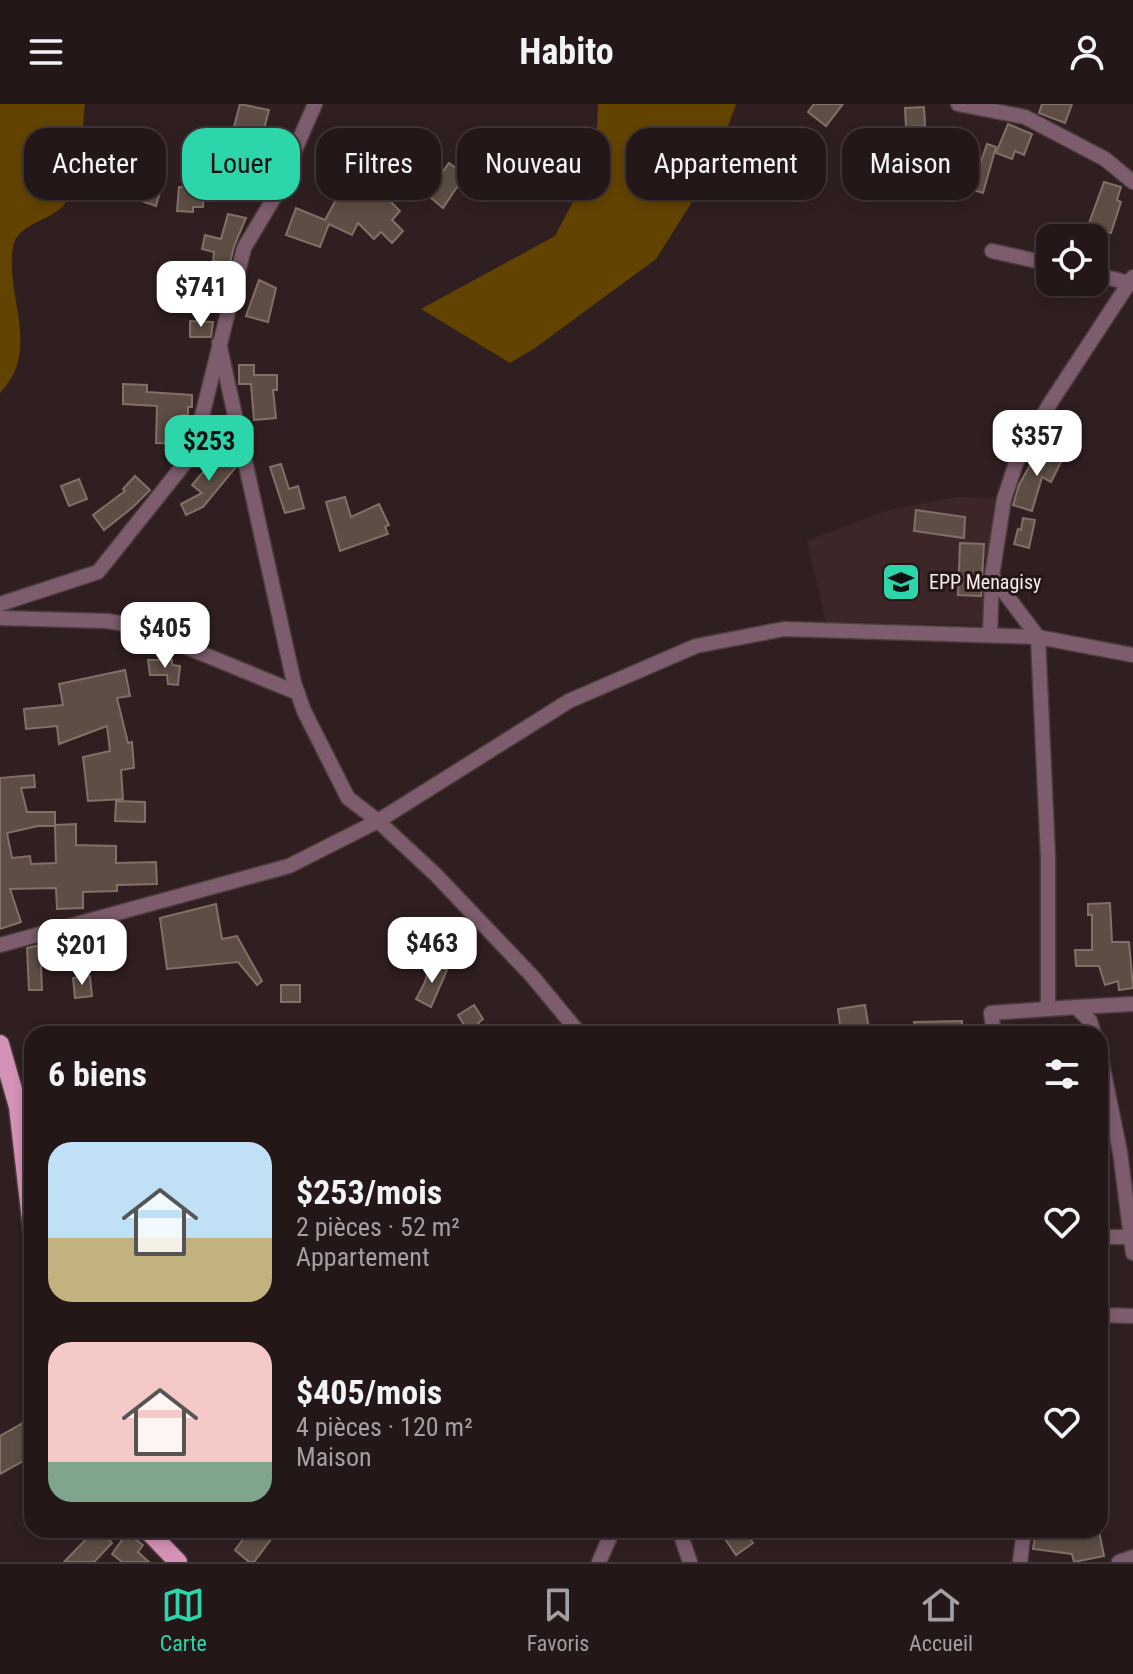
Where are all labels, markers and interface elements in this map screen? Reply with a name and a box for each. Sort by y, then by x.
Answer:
icon: menu [24,30,68,74]
icon: person [1065,30,1109,74]
text: Habito [519,31,614,73]
chip: Acheter [24,128,166,200]
chip: Louer [182,128,300,200]
chip: Filtres [316,128,441,200]
chip: Nouveau [457,128,610,200]
chip: Appartement [626,128,826,200]
chip: Maison [842,128,979,200]
map controls [1036,224,1108,296]
button: locate [1036,224,1108,296]
pin: $741 [154,261,248,329]
text: $741 [175,272,227,302]
pin: $357 [990,410,1084,478]
pin: $253 [162,415,256,483]
text: $357 [1011,421,1063,451]
text: $253 [183,426,235,456]
school or university icon: EPP Menagisy [880,561,922,603]
place label: EPP Menagisy [929,570,1041,594]
pin: $405 [118,602,212,670]
text: $405 [139,613,191,643]
pin: $463 [385,917,479,985]
pin: $201 [35,919,129,987]
text: $463 [406,928,458,958]
text: $201 [56,930,108,960]
icon: filters [1040,1052,1084,1096]
text: 6 biens [48,1054,147,1094]
text: $253/mois [296,1172,442,1212]
icon: home [112,1174,208,1270]
icon: heart [1040,1200,1084,1244]
text: 2 pièces · 52 m² [296,1212,460,1242]
text: Appartement [296,1242,430,1272]
text: $405/mois [296,1372,442,1412]
icon: home [112,1374,208,1470]
icon: heart [1040,1400,1084,1444]
text: 4 pièces · 120 m² [296,1412,473,1442]
text: Maison [296,1442,372,1472]
tab: Carte [160,1583,207,1656]
tab: Favoris [527,1583,589,1656]
tab: Accueil [909,1583,973,1656]

